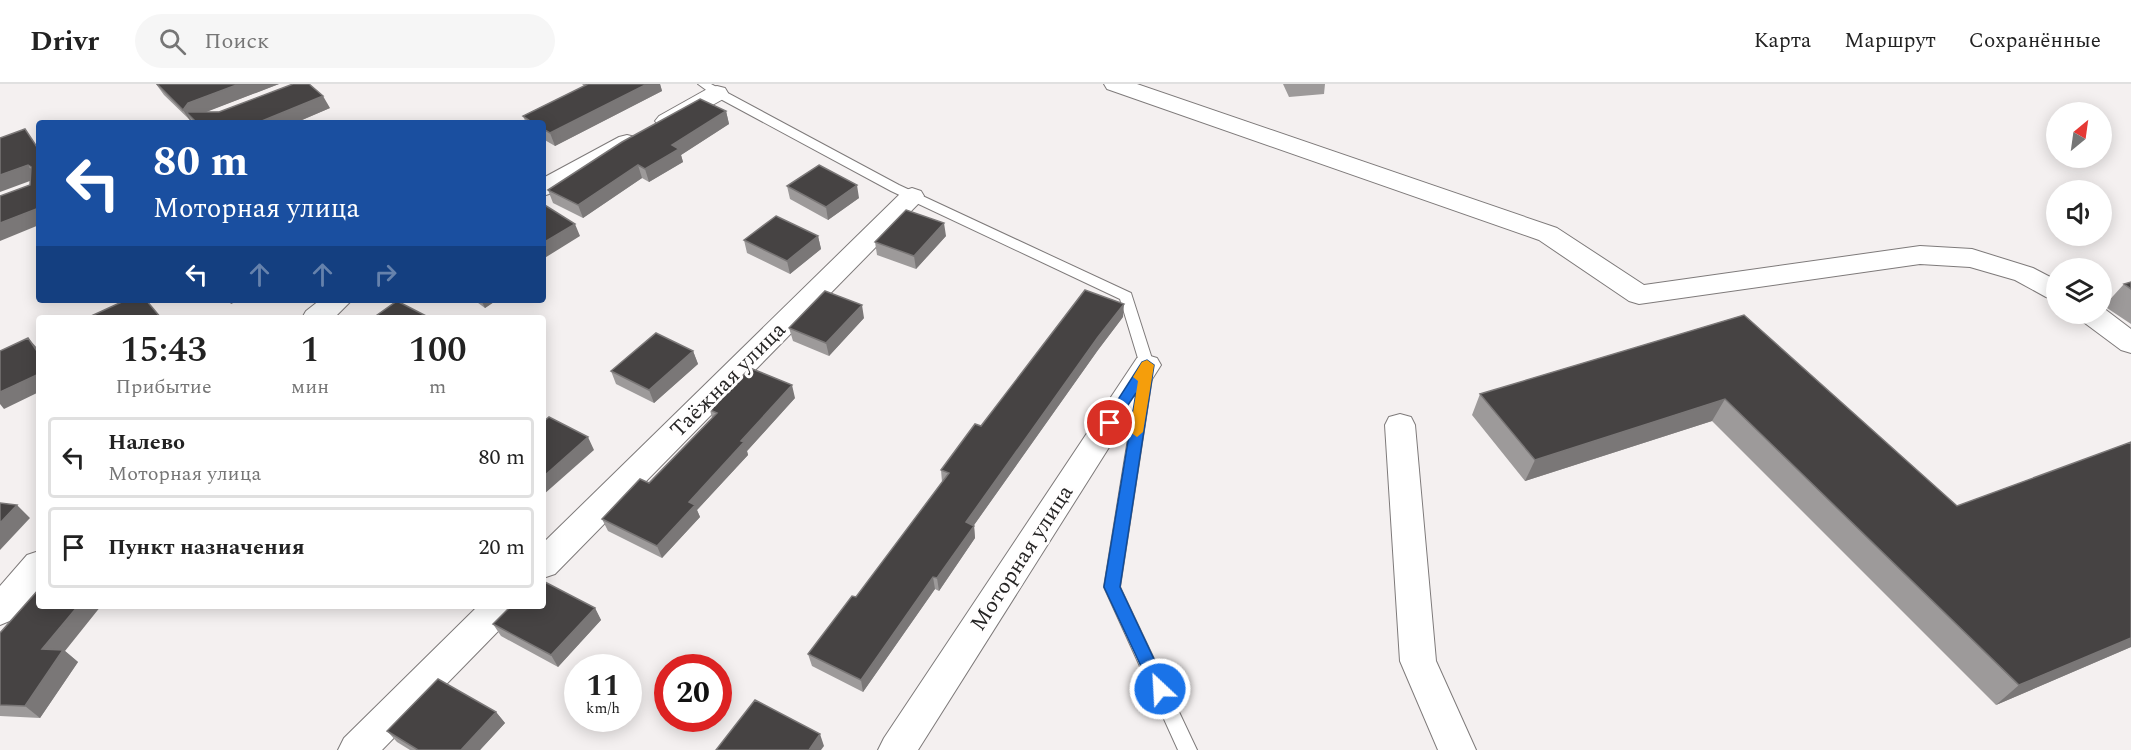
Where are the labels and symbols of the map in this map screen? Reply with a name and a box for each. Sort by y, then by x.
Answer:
north arrow [2046,102,2112,168]
street label: Таёжная улица [662,314,794,446]
pin [1084,397,1135,448]
street label: Моторная улица [962,478,1082,638]
speed limit sign: 20 [654,654,732,732]
position arrow [1128,657,1192,721]

